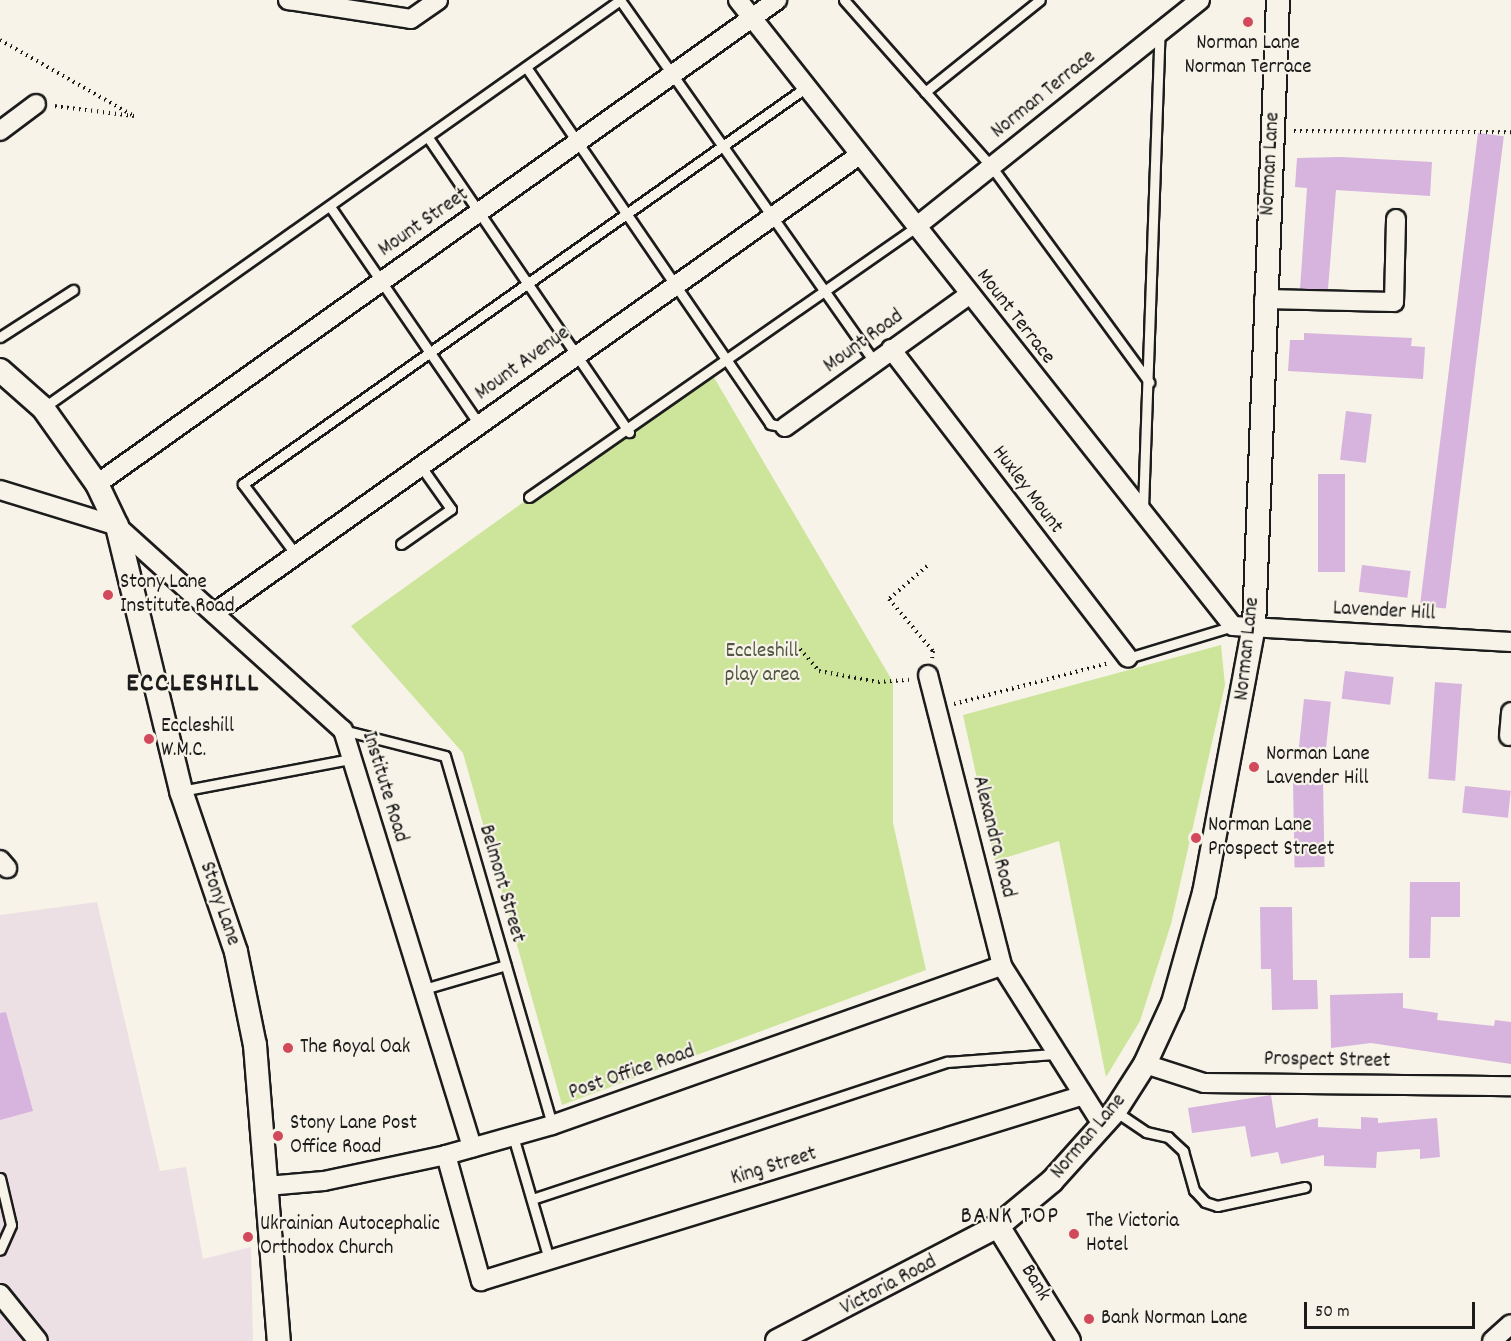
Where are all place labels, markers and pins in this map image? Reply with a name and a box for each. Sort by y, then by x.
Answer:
marker: Norman Lane Norman Terrace [1241,15,1255,29]
place label: Norman Lane Norman Terrace [1184,31,1312,81]
place label: Stony Lane Institute Road [120,570,235,620]
marker: Stony Lane Institute Road [101,588,115,602]
place label: Eccleshill W.M.C. [161,714,234,764]
marker: Eccleshill W.M.C. [142,732,156,746]
place label: Norman Lane Lavender Hill [1266,742,1370,792]
marker: Norman Lane Lavender Hill [1247,760,1261,774]
place label: Norman Lane Prospect Street [1208,813,1334,863]
marker: Norman Lane Prospect Street [1189,831,1203,845]
place label: The Royal Oak [300,1035,410,1061]
marker: The Royal Oak [281,1041,295,1055]
place label: Stony Lane Post Office Road [290,1111,417,1161]
marker: Stony Lane Post Office Road [271,1129,285,1143]
place label: The Victoria Hotel [1086,1209,1179,1259]
place label: Ukrainian Autocephalic Orthodox Church [260,1212,440,1262]
marker: The Victoria Hotel [1067,1227,1081,1241]
marker: Ukrainian Autocephalic Orthodox Church [241,1230,255,1244]
place label: Bank Norman Lane [1101,1306,1248,1332]
marker: Bank Norman Lane [1082,1312,1096,1326]

